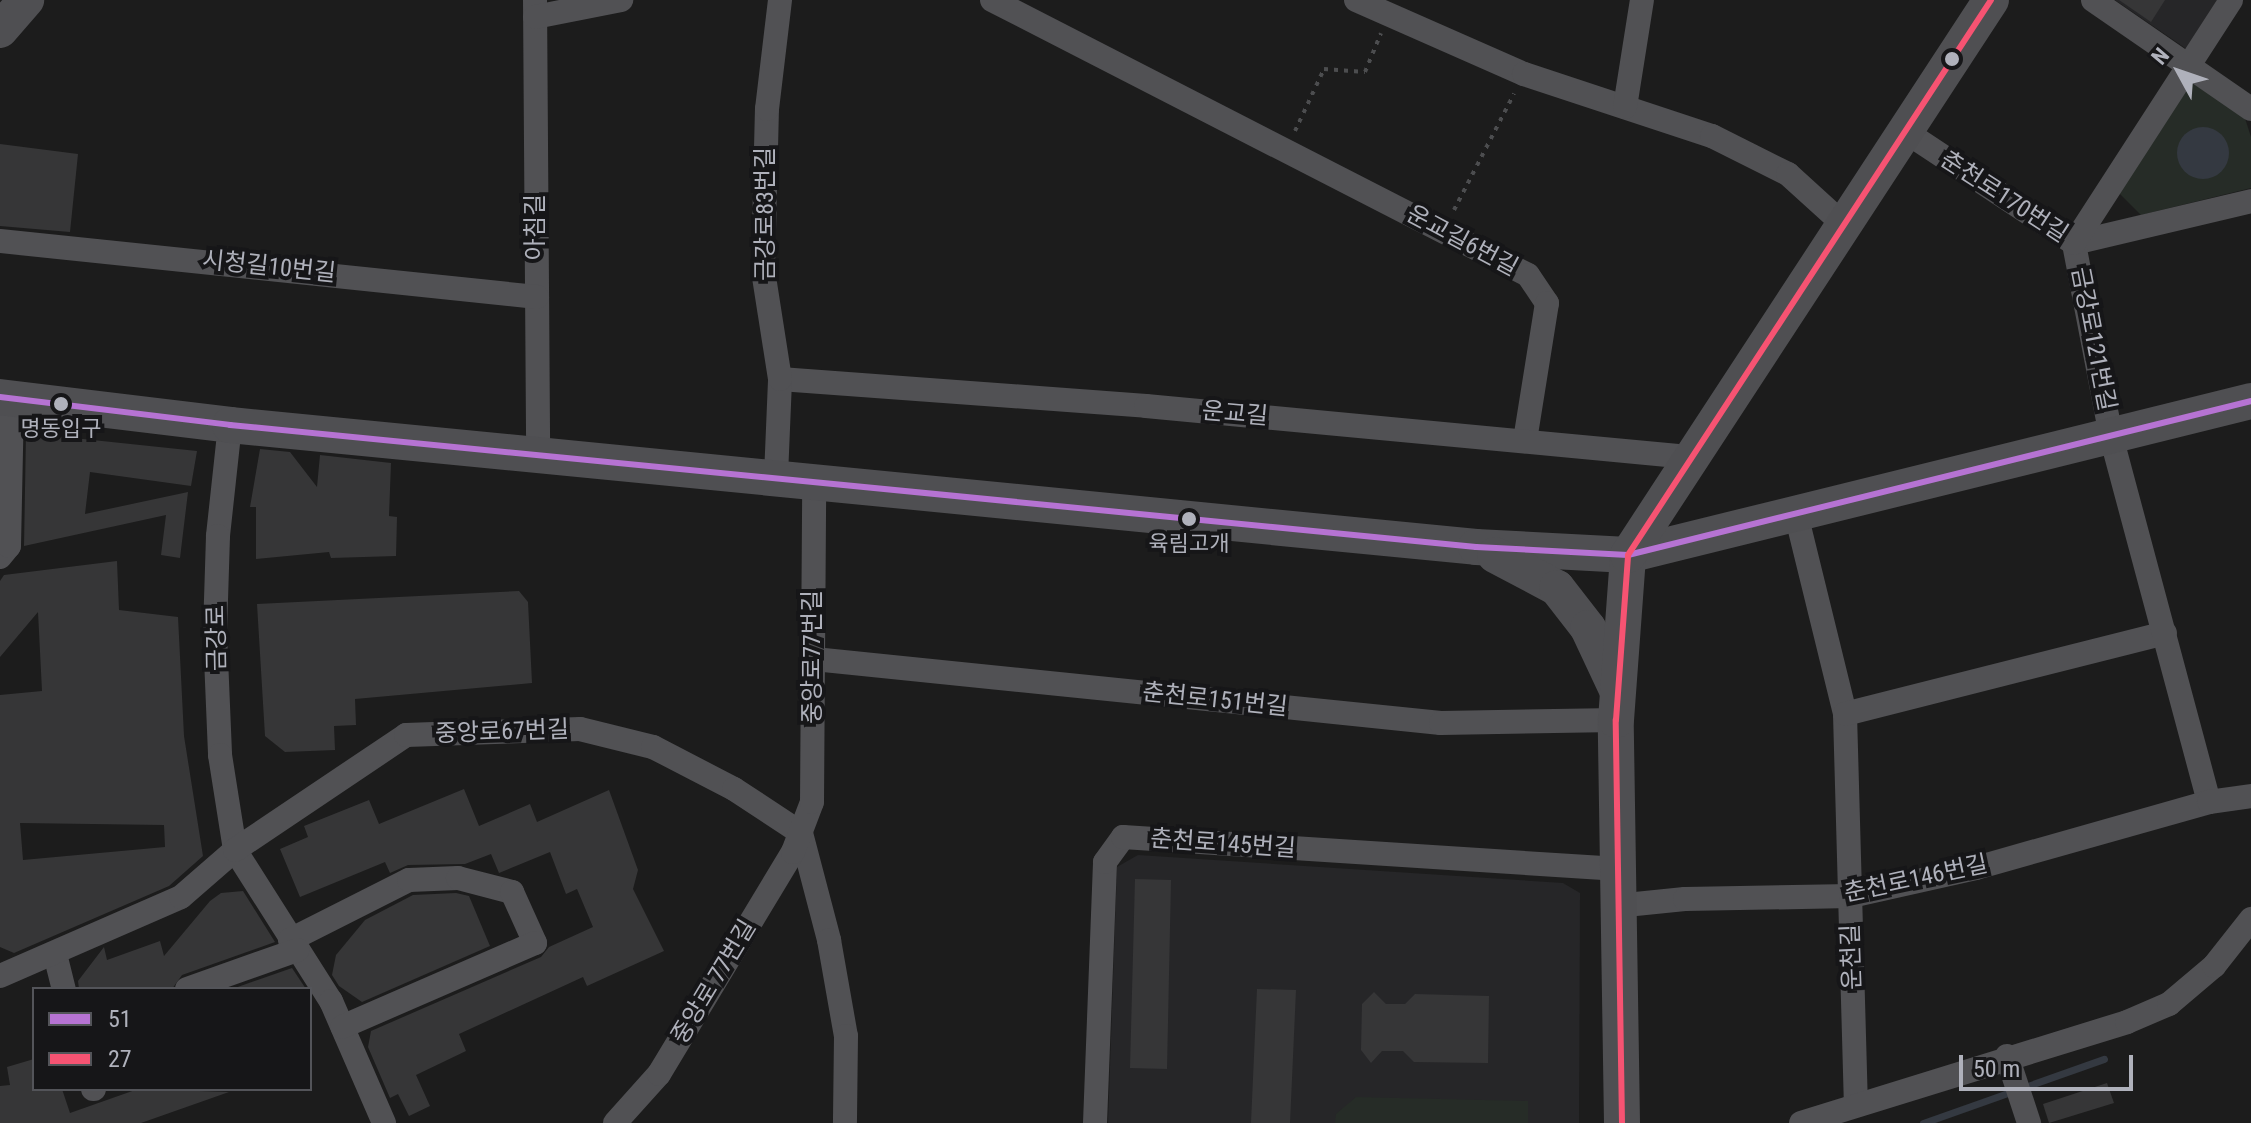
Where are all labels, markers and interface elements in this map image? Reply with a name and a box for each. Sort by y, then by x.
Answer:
north arrow [2139,32,2219,112]
text: N [2146,43,2174,69]
unlabelled marker [1944,51,1960,67]
street label: 춘천로170번길 [1935,145,2073,249]
street label: 금강로83번길 [752,147,780,281]
street label: 아침길 [522,194,550,260]
street label: 운교길6번길 [1401,200,1523,282]
street label: 시청길10번길 [201,246,337,288]
street label: 금강로121번길 [2065,265,2121,413]
marker: 명동입구 [53,396,69,412]
street label: 운교길 [1201,397,1269,431]
place label: 명동입구 [21,416,101,442]
marker: 육림고개 [1181,511,1197,527]
place label: 육림고개 [1149,531,1229,557]
street label: 중앙로77번길 [799,590,827,724]
street label: 금강로 [202,605,232,671]
street label: 춘천로151번길 [1141,678,1289,722]
street label: 중앙로67번길 [434,715,570,749]
street label: 춘천로145번길 [1149,825,1297,863]
street label: 춘천로146번길 [1842,850,1990,908]
street label: 중앙로 77번길 [666,915,762,1049]
street label: 운천길 [1836,923,1868,991]
legend [32,987,312,1091]
text: 51 [108,1005,132,1033]
scale bar [1963,1039,2137,1089]
text: 27 [108,1045,132,1073]
text: 50 m [1973,1055,2020,1083]

